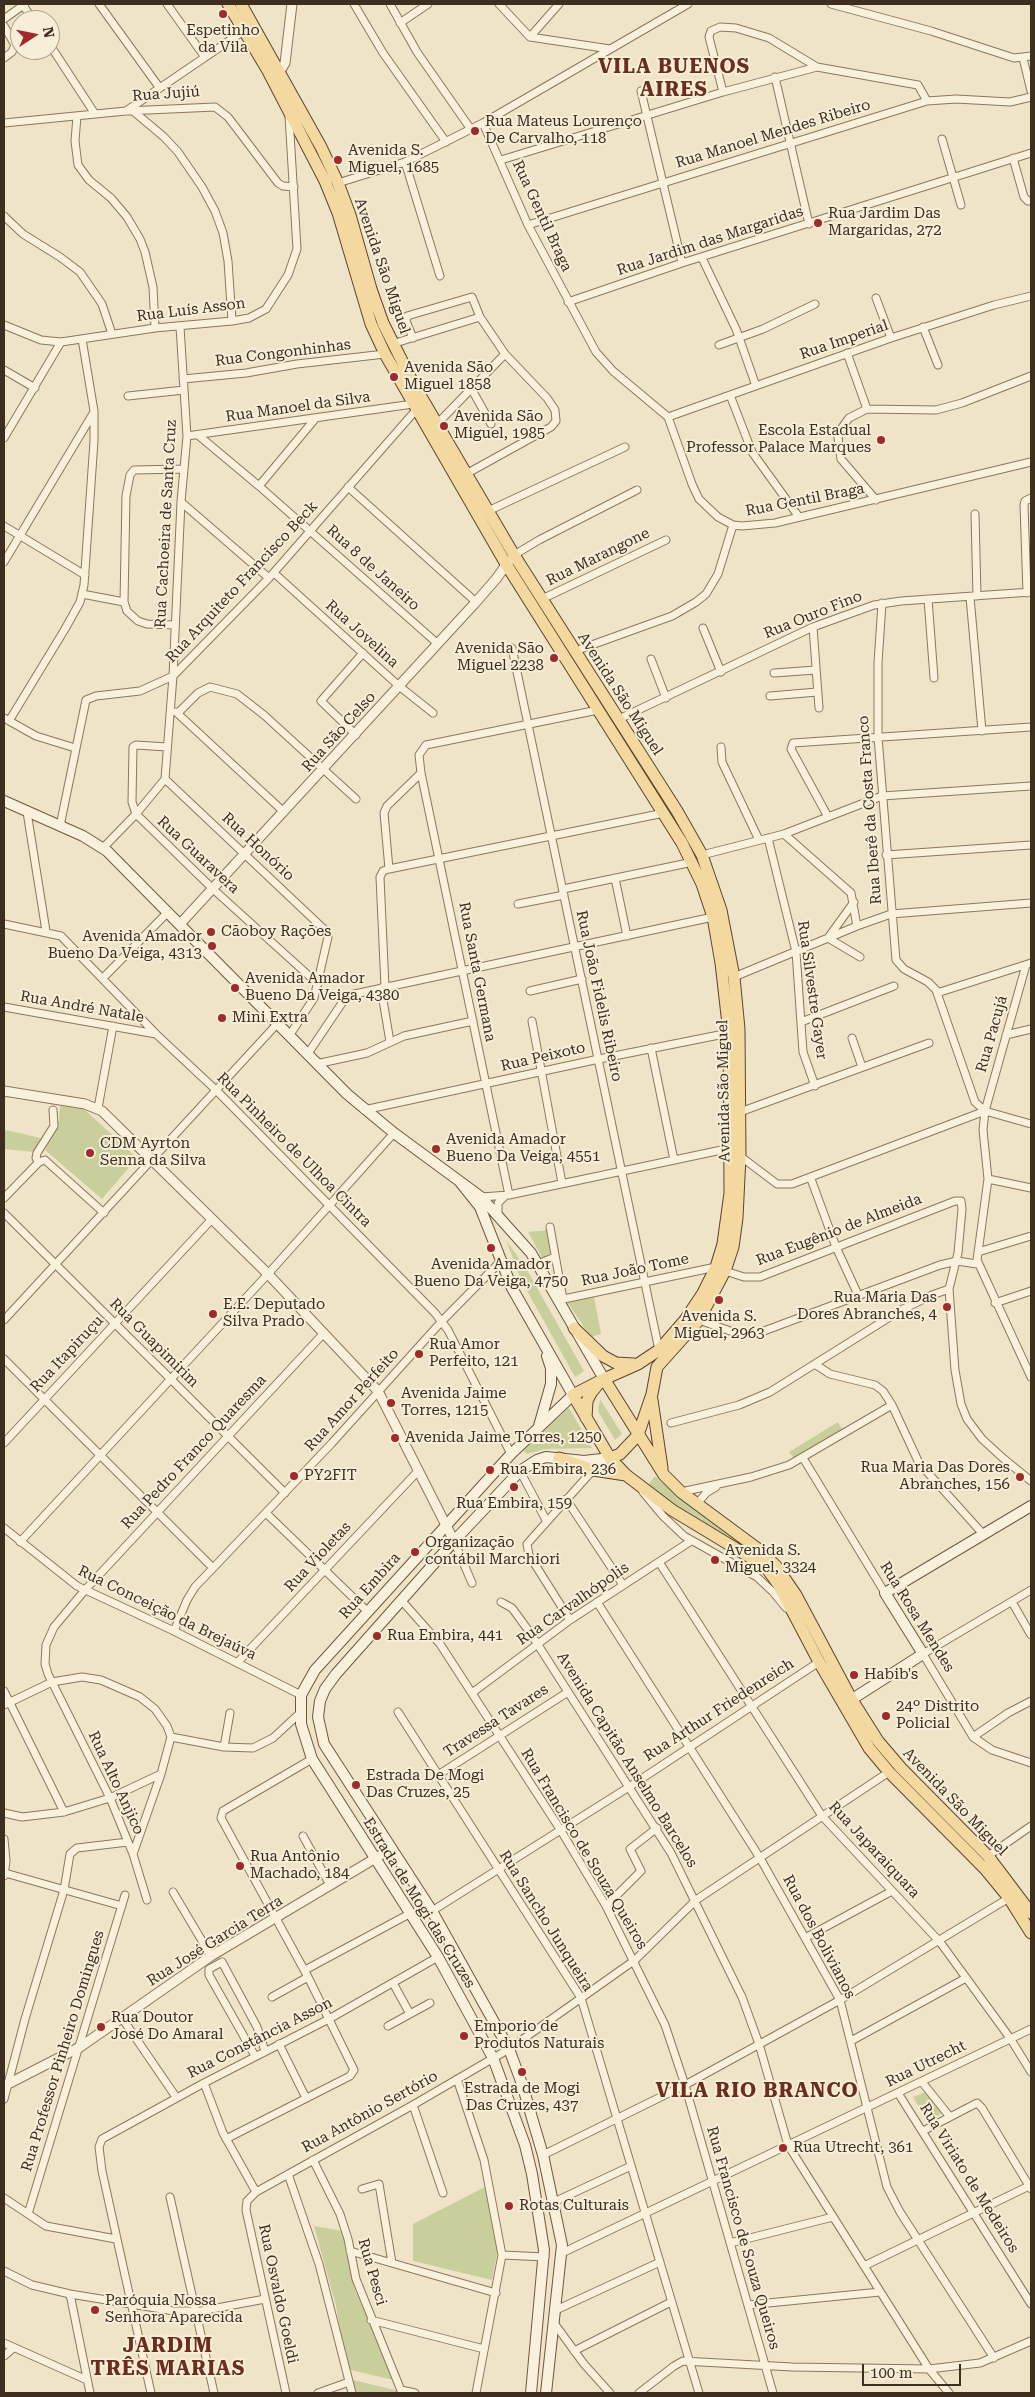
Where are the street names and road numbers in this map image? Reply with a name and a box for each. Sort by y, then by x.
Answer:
street label: Rua Jujiú [132,83,200,105]
street label: Rua Manoel Mendes Ribeiro [673,96,873,172]
street label: Rua Gentil Braga [508,157,576,275]
street label: Avenida São Miguel [350,196,414,336]
street label: Rua Jardim das Margaridas [615,202,805,280]
street label: Rua Luís Asson [136,294,246,326]
street label: Rua Imperial [797,316,891,364]
street label: Rua Congonhinhas [214,336,352,370]
street label: Rua Manoel da Silva [225,388,371,426]
street label: Rua Cachoeira de Santa Cruz [152,420,180,628]
street label: Rua Gentil Braga [744,480,866,520]
street label: Rua Arquiteto Francisco Beck [162,497,322,667]
street label: Rua 8 de Janeiro [323,521,423,615]
street label: Rua Marangone [543,524,653,590]
street label: Rua Ouro Fino [761,587,865,643]
street label: Rua Jovelina [322,596,402,672]
street label: Avenida São Miguel [574,629,666,759]
street label: Rua São Celso [298,688,380,776]
street label: Rua Iberê da Costa Franco [854,715,886,905]
street label: Rua Honório [218,809,298,885]
street label: Rua Guaravera [153,812,243,898]
street label: Rua Santa Germana [455,901,499,1043]
street label: Rua João Fidelis Ribeiro [572,909,626,1083]
street label: Rua Silvestre Gayer [793,919,831,1061]
street label: Rua André Natale [19,987,145,1027]
street label: Rua Pacujá [972,994,1012,1074]
street label: Avenida São Miguel [714,1019,734,1163]
street label: Rua Peixoto [499,1039,587,1075]
street label: Rua Pinheiro de Ulhoa Cintra [213,1069,375,1231]
street label: Rua Eugênio de Almeida [754,1190,924,1270]
street label: Rua João Tome [579,1250,691,1290]
street label: Rua Guapimirim [106,1295,202,1391]
street label: Rua Itapiruçu [27,1312,107,1396]
street label: Rua Amor Perfeito [301,1345,403,1455]
street label: Rua Pedro Franco Quaresma [118,1371,270,1533]
street label: Rua Violetas [281,1518,355,1596]
street label: Rua Embira [336,1549,404,1623]
street label: Rua Rosa Mendes [876,1558,958,1676]
street label: Rua Carvalhópolis [514,1559,632,1649]
street label: Rua Conceição da Brejaúva [75,1562,259,1664]
street label: Avenida Capitão Anselmo Barcelos [553,1649,701,1871]
street label: Rua Arthur Friedenreich [641,1655,797,1765]
street label: Travessa Tavares [440,1680,552,1762]
street label: Rua Alto Anjico [84,1728,148,1838]
street label: Avenida São Miguel [899,1744,1011,1860]
street label: Rua Francisco de Souza Queiros [517,1745,651,1953]
street label: Rua Japaraiquara [825,1798,923,1902]
street label: Estrada de Mogi das Cruzes [359,1814,479,1992]
street label: Rua Sancho Junqueira [495,1847,597,1995]
street label: Rua dos Bolivianos [779,1872,859,2002]
street label: Rua José Garcia Terra [144,1892,286,1990]
street label: Rua Professor Pinheiro Domingues [18,1928,108,2174]
street label: Rua Constância Asson [185,1994,335,2082]
street label: Rua Utrecht [883,2037,969,2091]
street label: Rua Antônio Sertório [299,2067,441,2157]
street label: Rua Viriato de Medeiros [915,2100,1023,2256]
street label: Rua Francisco de Souza Queiros [702,2124,784,2352]
street label: Rua Osvaldo Goeldi [254,2223,302,2365]
street label: Rua Pesci [354,2236,390,2308]

